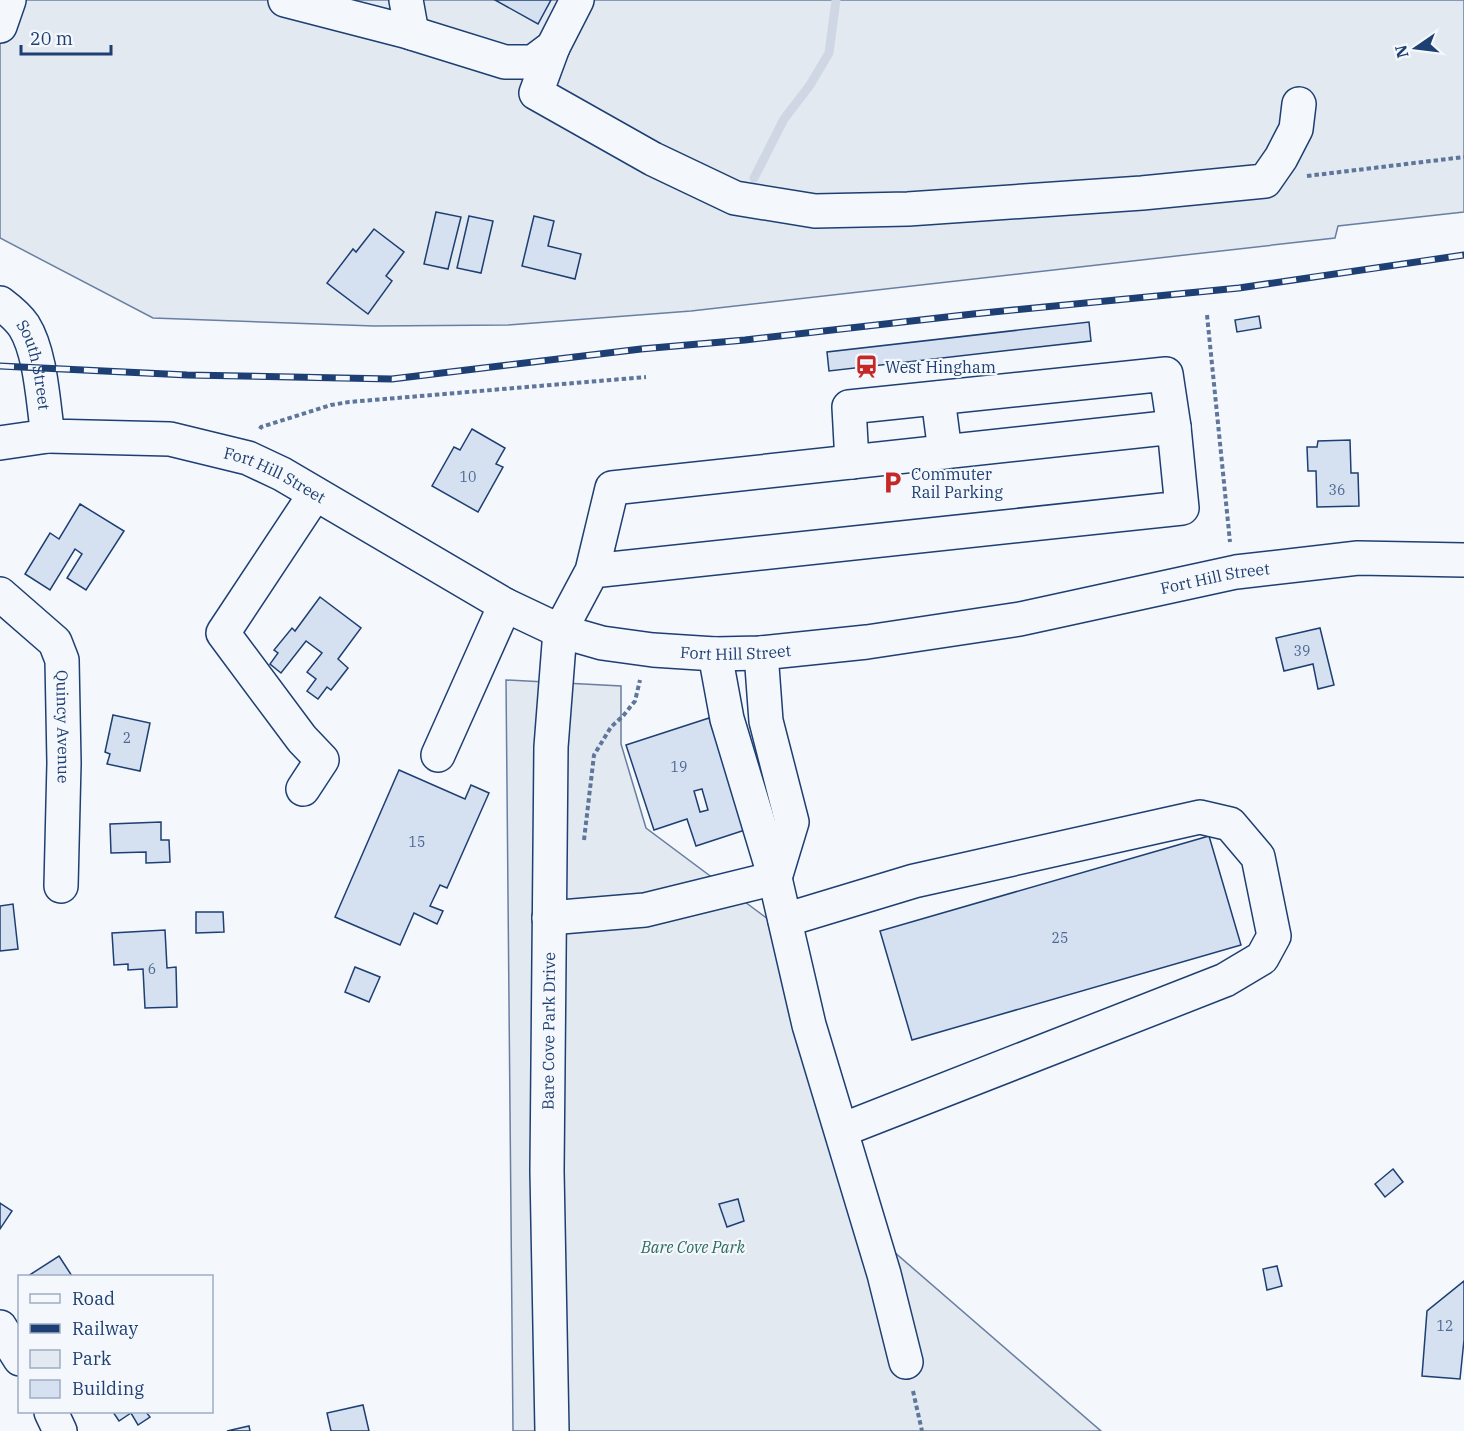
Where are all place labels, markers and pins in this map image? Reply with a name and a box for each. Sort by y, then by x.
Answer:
station icon: West Hingham [854,354,880,380]
place label: West Hingham [885,357,996,377]
place label: Commuter Rail Parking [911,464,1003,502]
parking icon: Commuter Rail Parking [880,470,906,496]

